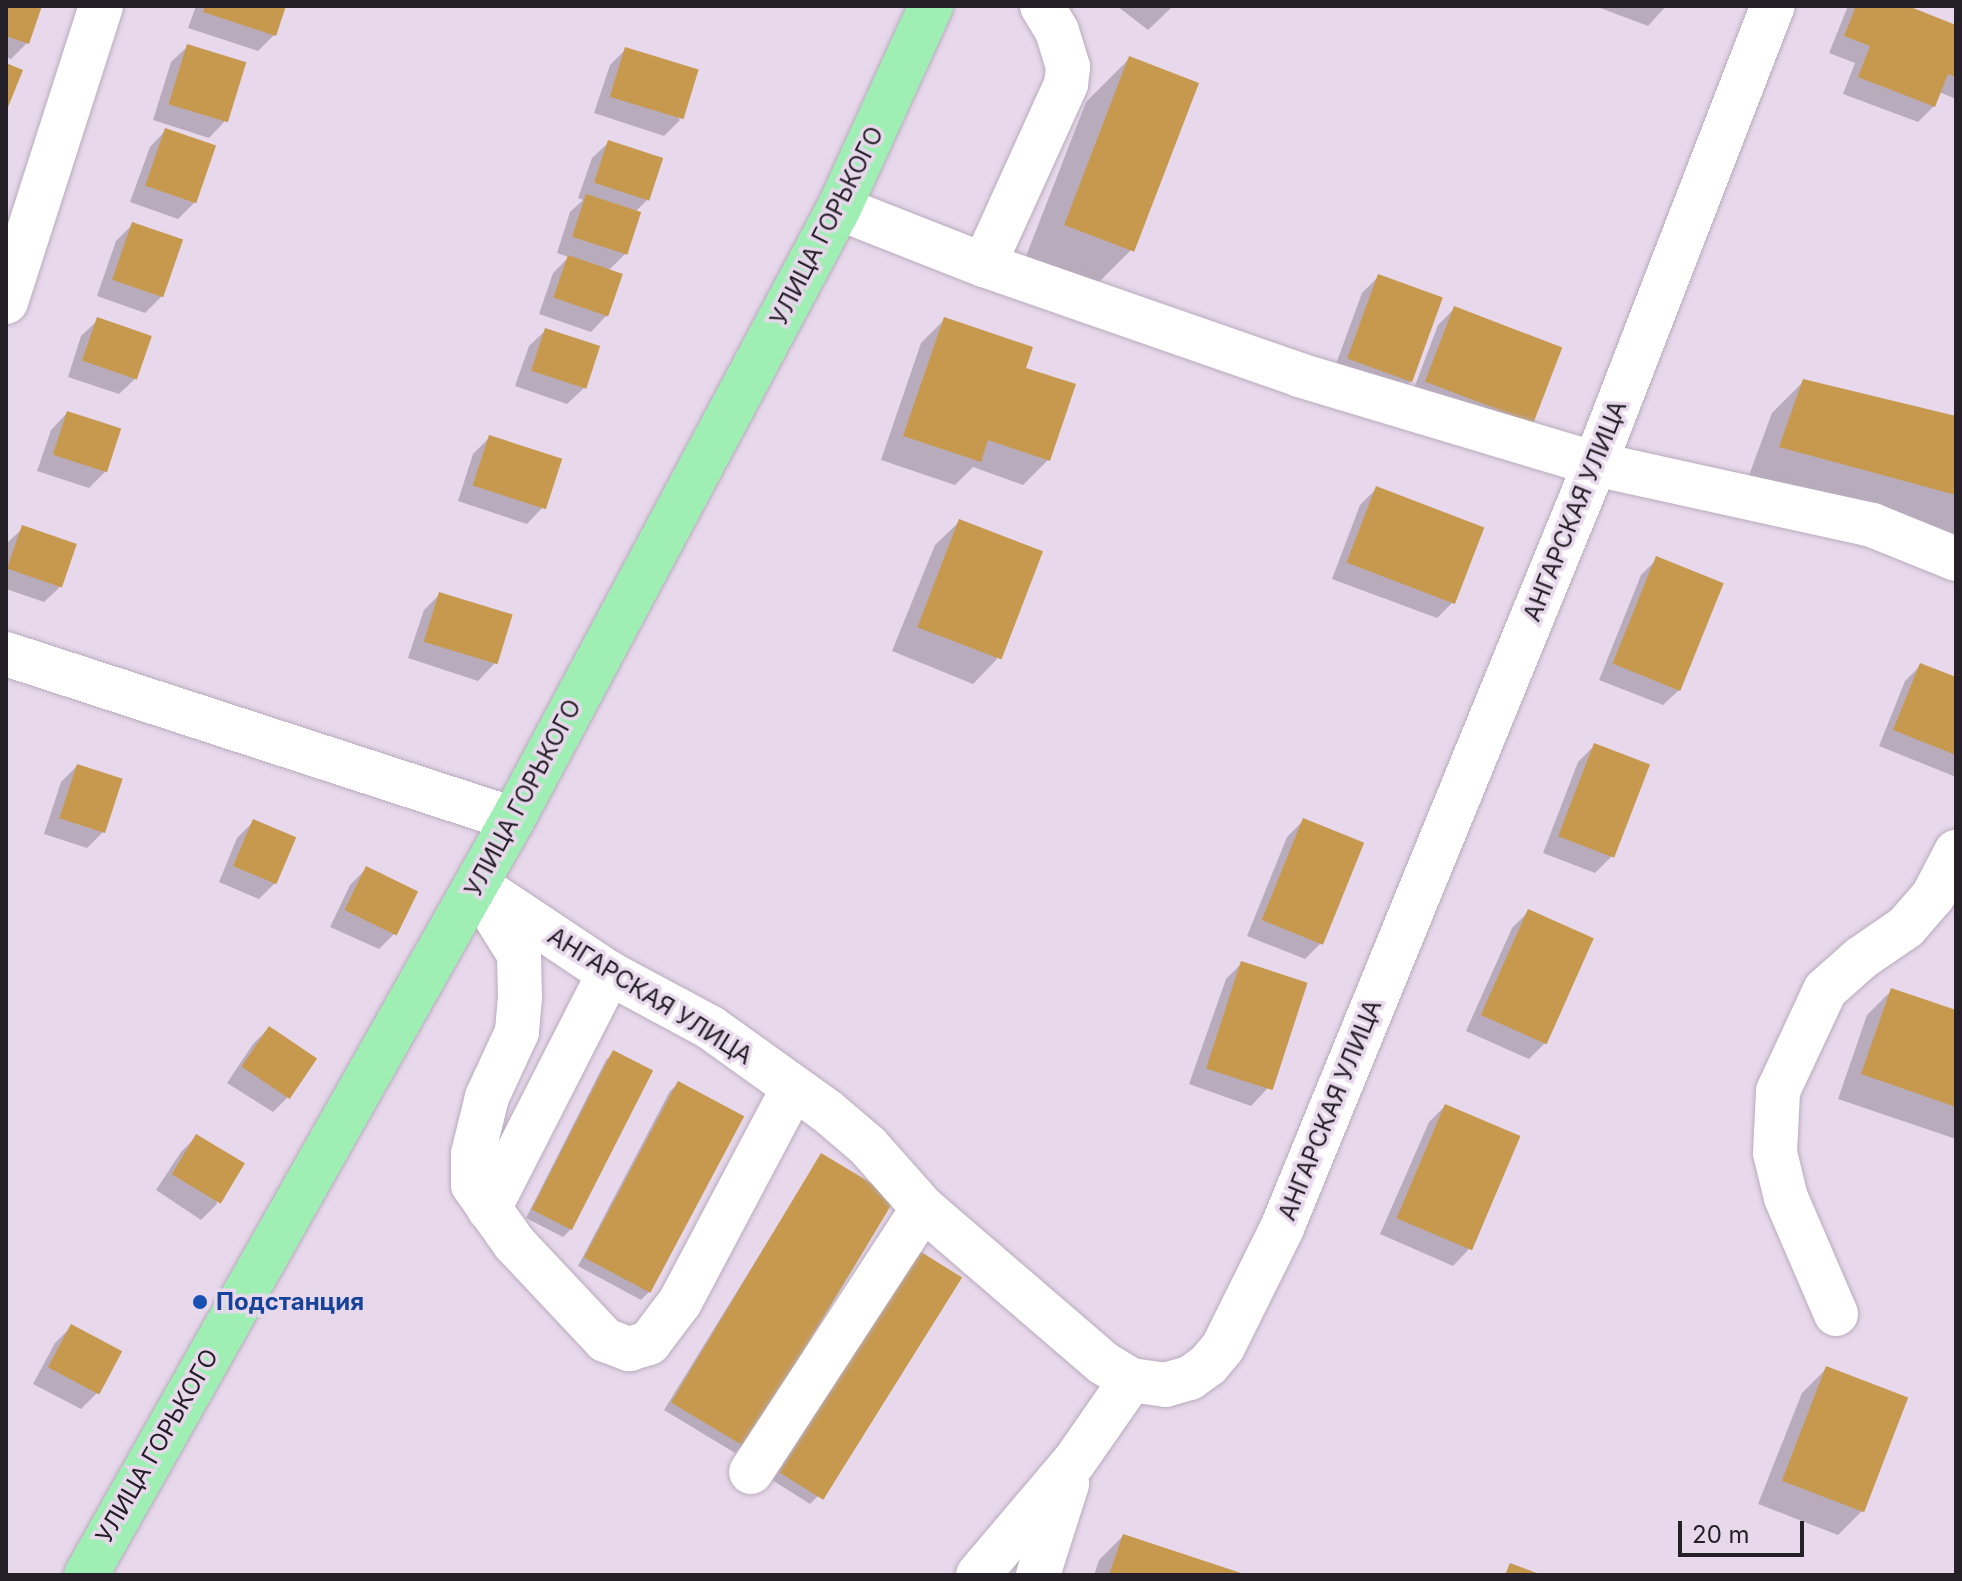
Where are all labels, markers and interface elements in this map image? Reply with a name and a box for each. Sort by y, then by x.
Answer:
street label: УЛИЦА ГОРЬКОГО [764,122,890,330]
street label: АНГАРСКАЯ УЛИЦА [1518,396,1632,626]
street label: УЛИЦА ГОРЬКОГО [459,694,587,902]
street label: АНГАРСКАЯ УЛИЦА [543,921,757,1071]
street label: АНГАРСКАЯ УЛИЦА [1273,995,1387,1225]
place label: Подстанция [216,1288,364,1316]
marker: Подстанция [191,1293,209,1311]
street label: УЛИЦА ГОРЬКОГО [90,1344,224,1548]
scale bar [1682,1505,1808,1555]
text: 20 m [1692,1520,1750,1549]

